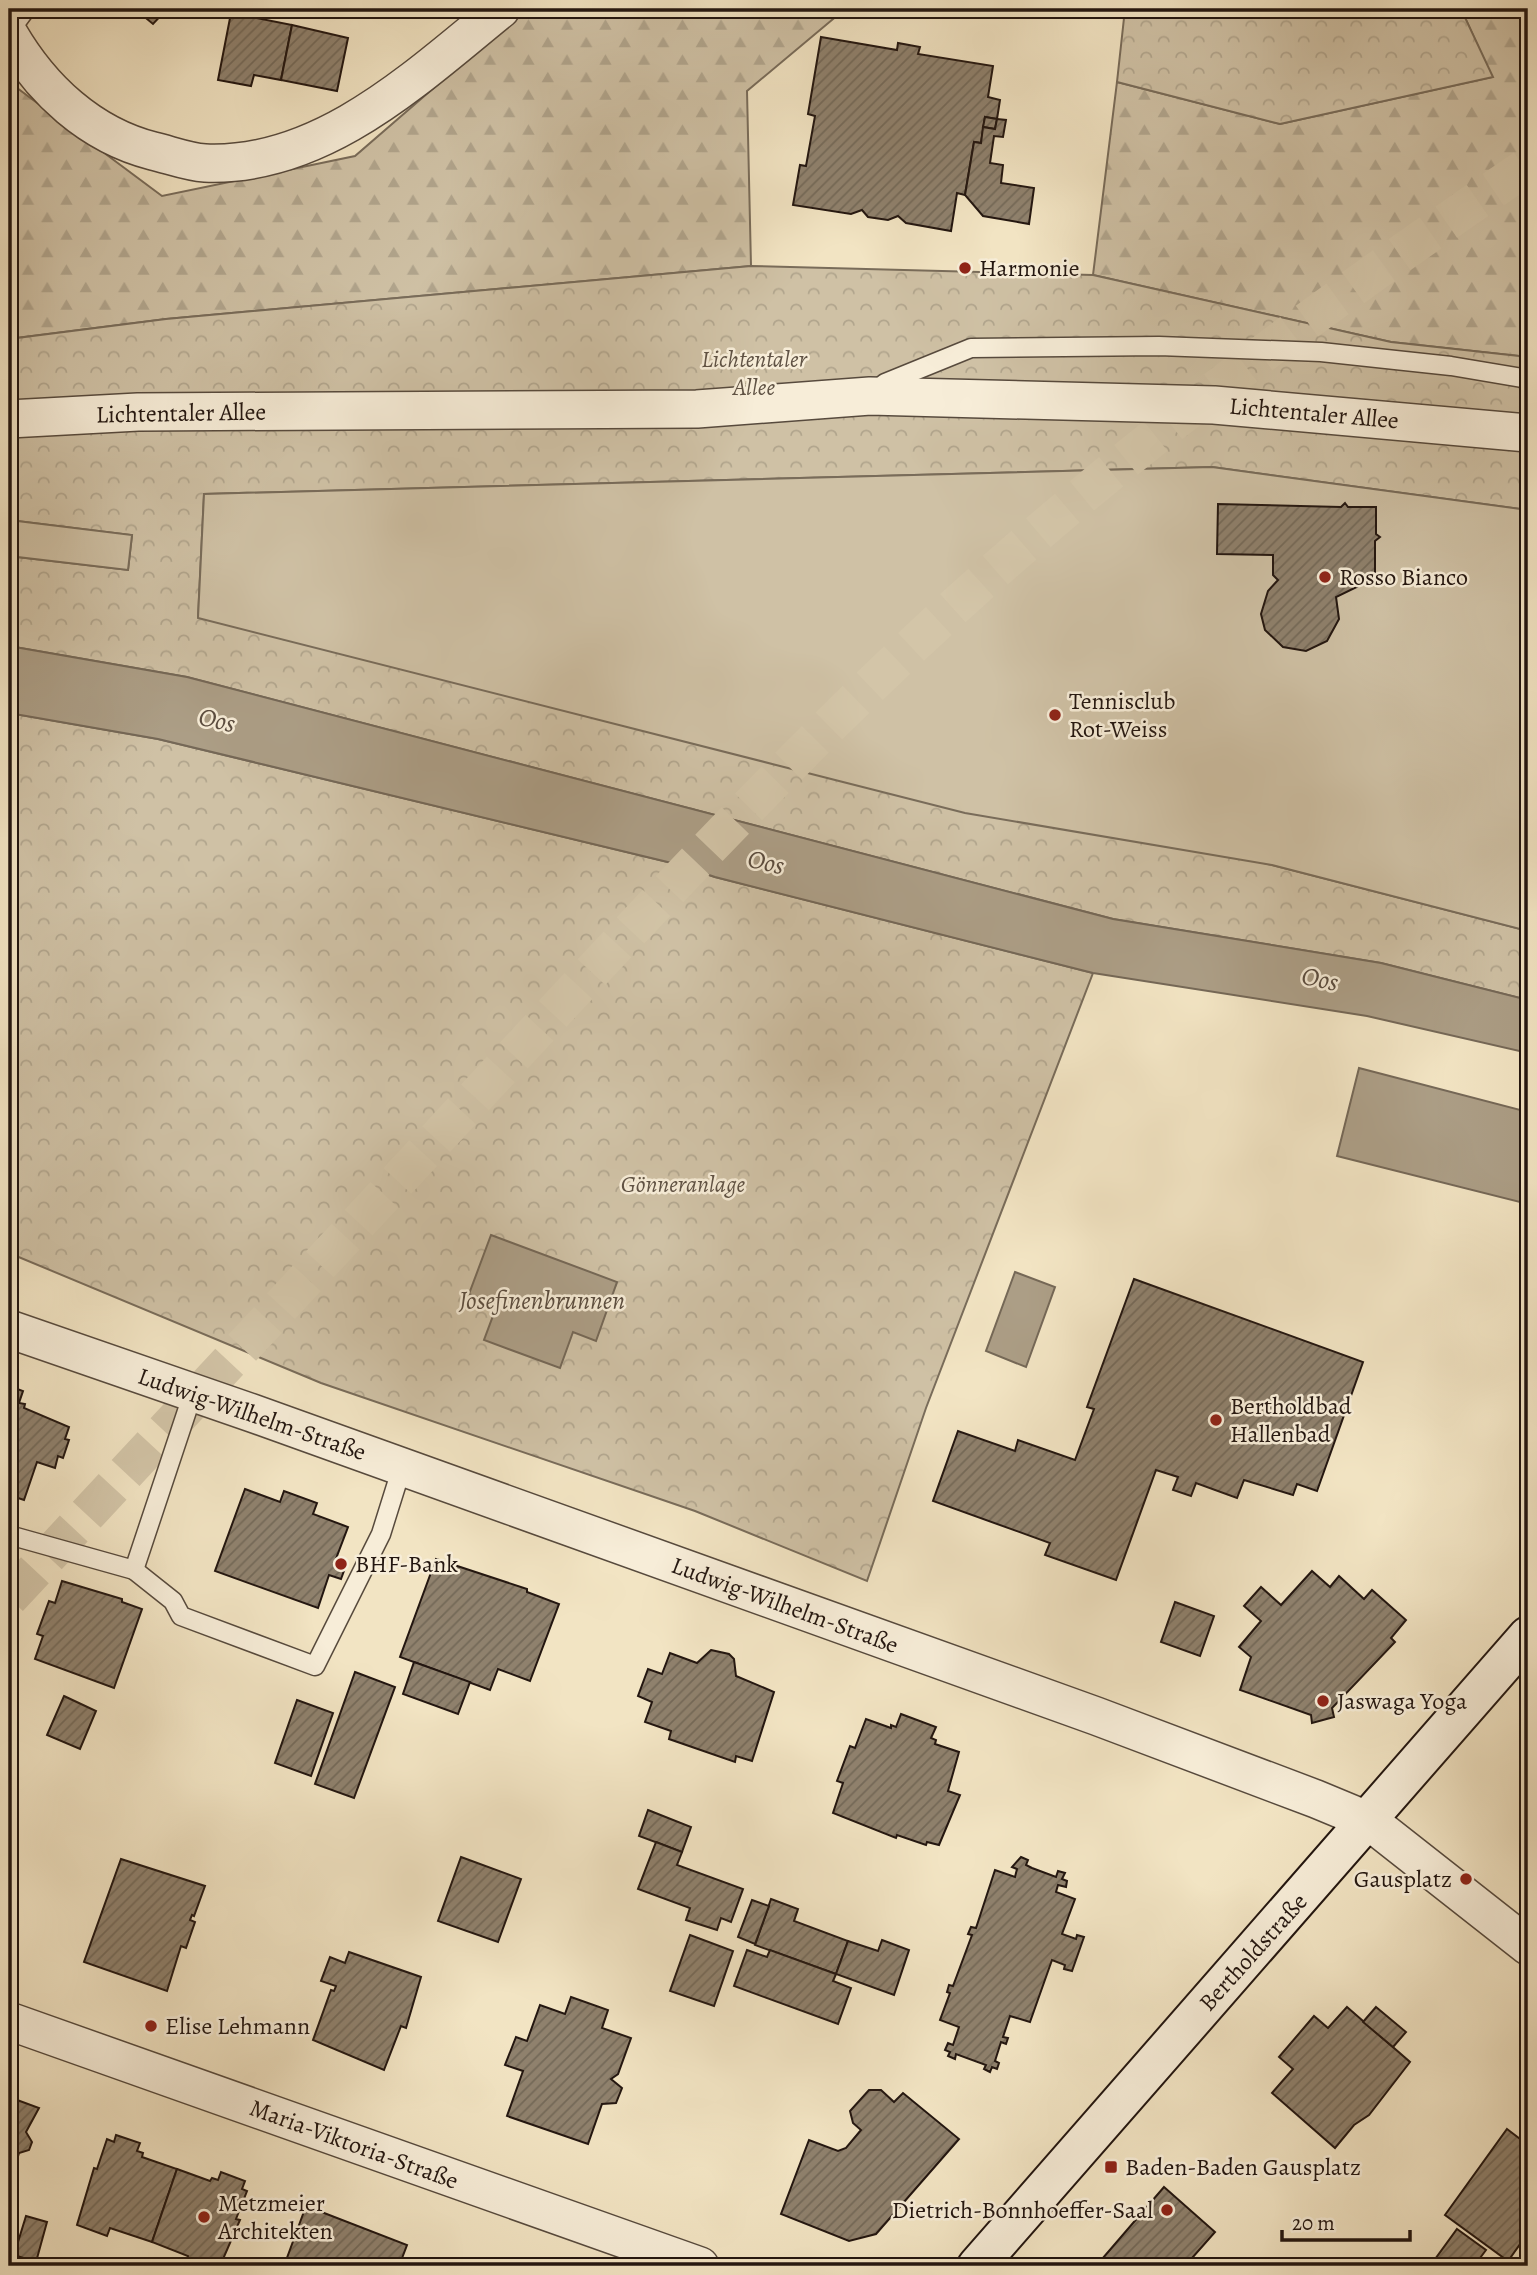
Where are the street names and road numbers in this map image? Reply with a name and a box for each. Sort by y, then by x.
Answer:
street label: Lichtentaler Allee [1228,390,1400,436]
street label: Lichtentaler Allee [96,396,266,430]
street label: Ludwig-Wilhelm-Straße [134,1360,370,1468]
street label: Ludwig-Wilhelm-Straße [667,1549,903,1661]
street label: Bertholdstraße [1192,1886,1314,2018]
street label: Maria-Viktoria-Straße [245,2091,463,2197]

